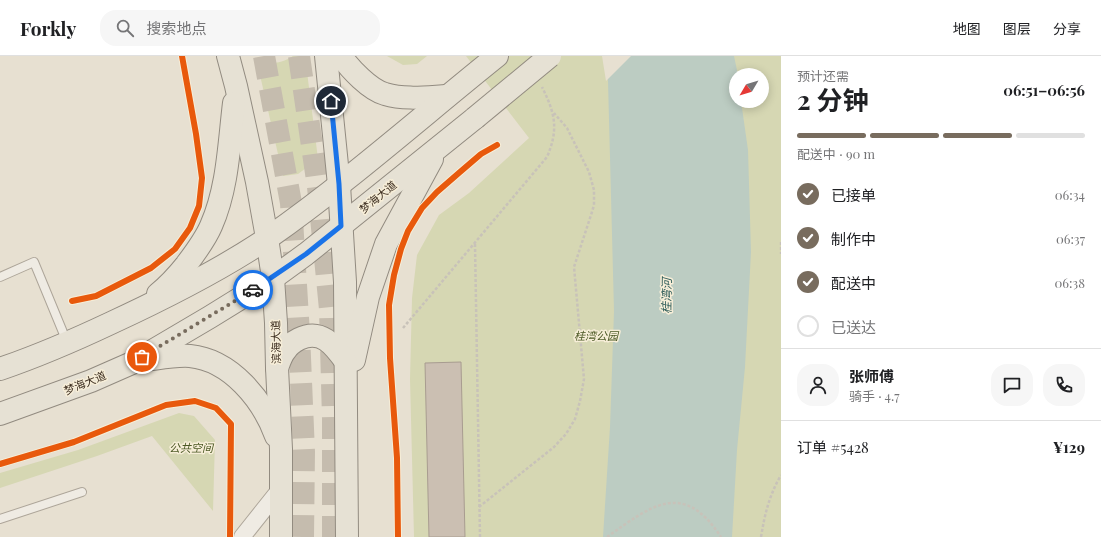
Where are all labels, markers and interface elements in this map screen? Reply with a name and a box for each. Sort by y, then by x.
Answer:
search box [100,10,380,46]
text: Forkly [20,15,76,41]
icon: search [114,17,136,39]
text: 搜索地点 [146,18,206,38]
text: 地图 [953,19,981,38]
text: 图层 [1003,19,1031,38]
text: 分享 [1053,19,1081,38]
text: 预计还需 [797,67,849,84]
north arrow [729,68,769,108]
map controls [729,68,769,108]
text: 06:51–06:56 [1003,80,1085,100]
text: 2 分钟 [797,82,868,117]
pin [314,84,348,118]
icon: home [320,90,342,112]
text: 配送中 · 90 m [797,145,875,162]
street label: 梦海大道 [356,177,400,216]
icon: check [797,183,819,205]
text: 已接单 [831,185,876,205]
text: 06:34 [1055,186,1085,203]
icon: check [797,227,819,249]
text: 制作中 [831,229,876,249]
text: 06:37 [1056,230,1085,247]
courier [233,270,273,310]
icon: check [797,271,819,293]
text: 配送中 [831,273,876,293]
text: 06:38 [1054,274,1085,291]
water label: 桂湾河 [658,276,674,314]
icon: car [242,279,264,301]
text: 已送达 [831,317,876,337]
street label: 滨海大道 [268,320,283,364]
park label: 桂湾公园 [574,328,620,343]
pin [125,340,159,374]
icon: bag [131,346,153,368]
button: person [797,364,839,406]
button: chat [991,364,1033,406]
button: phone [1043,364,1085,406]
text: 张师傅 [849,366,894,386]
street label: 梦海大道 [62,367,108,398]
text: 骑手 · 4.7 [849,387,900,404]
text: 订单 #5428 [797,437,869,457]
text: ¥129 [1053,437,1085,457]
park label: 公共空间 [169,440,215,455]

